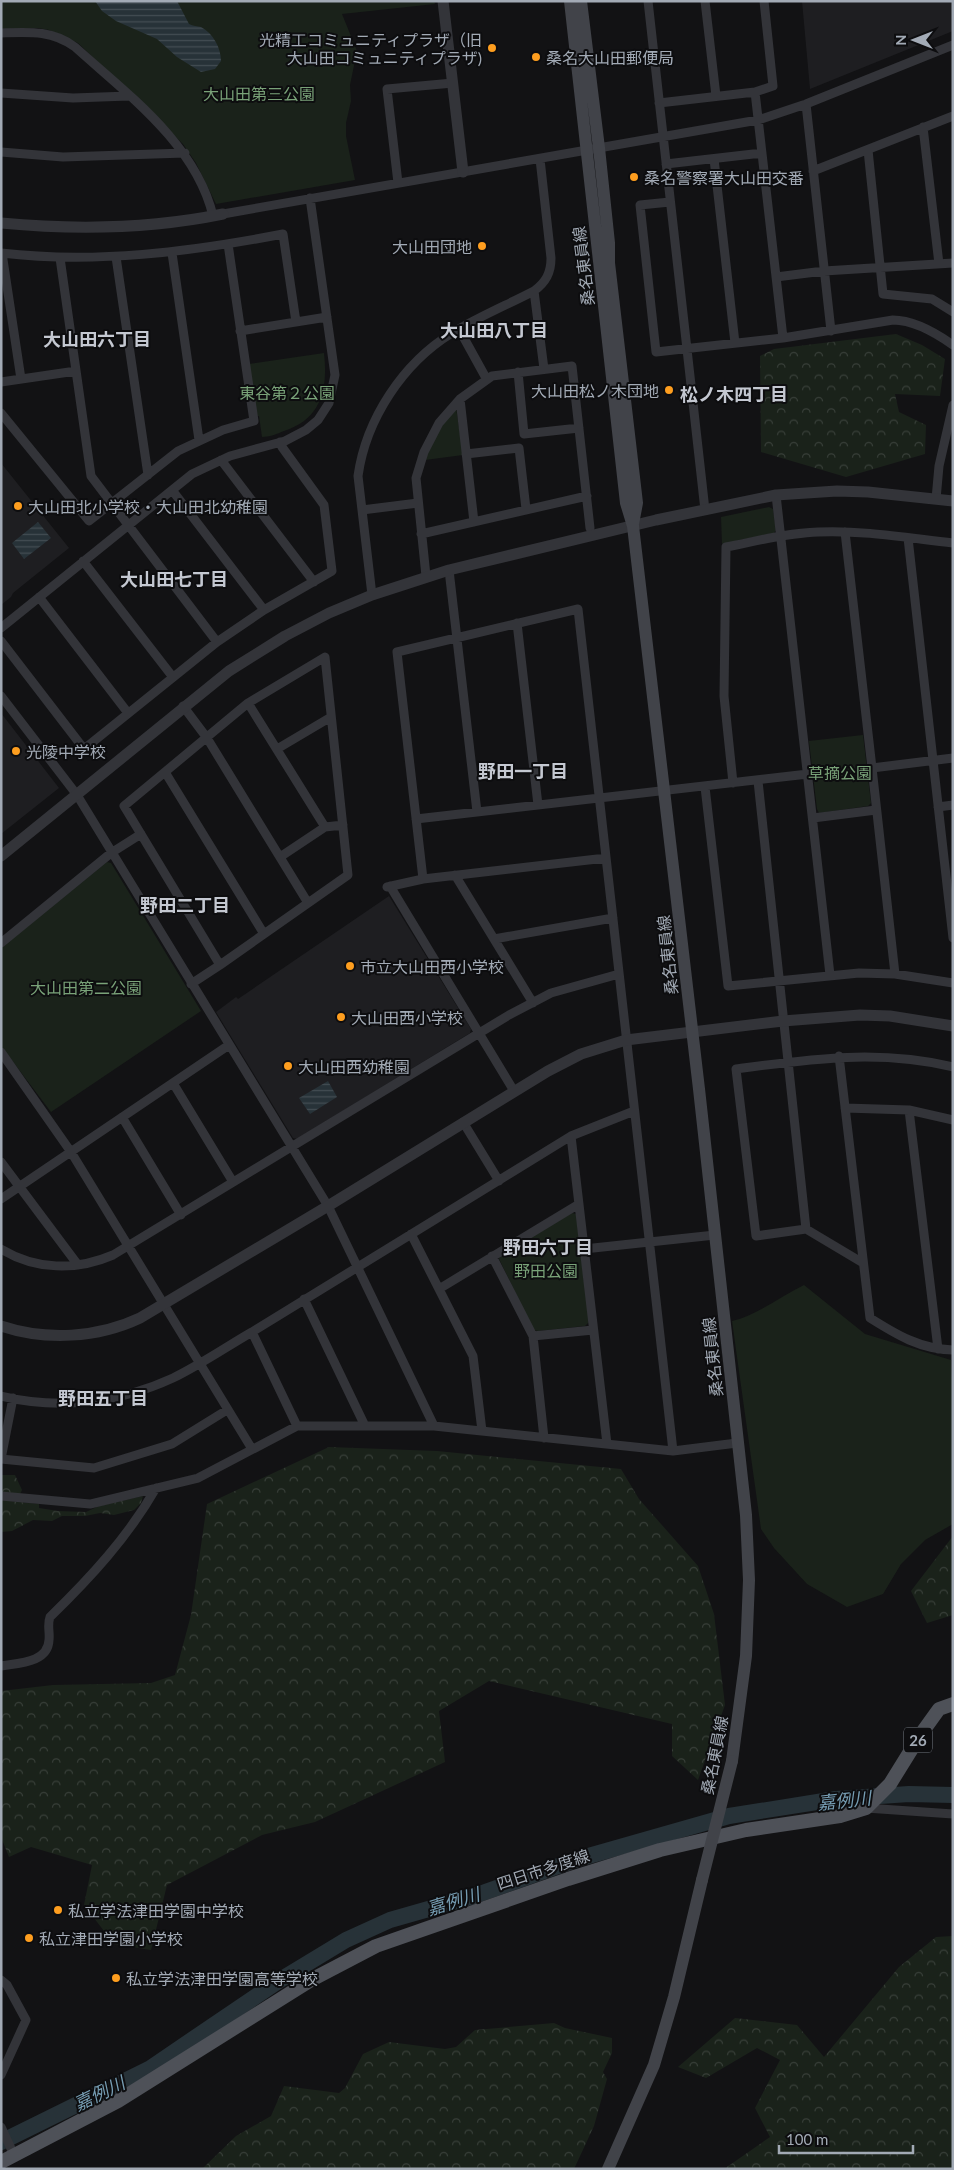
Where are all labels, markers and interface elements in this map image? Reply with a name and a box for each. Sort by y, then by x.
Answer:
north arrow [889,15,939,65]
place label: 光精工コミュニティプラザ（旧 大山田コミュニティプラザ) [259,30,482,67]
text: N [892,35,909,45]
marker: 光精工コミュニティプラザ（旧 大山田コミュニティプラザ) [486,42,498,54]
place label: 桑名大山田郵便局 [546,48,674,67]
marker: 桑名大山田郵便局 [530,51,542,63]
park label: 大山田第三公園 [203,84,315,103]
place label: 桑名警察署大山田交番 [644,168,804,187]
marker: 桑名警察署大山田交番 [628,171,640,183]
street label: 桑名東員線 [569,225,597,307]
place label: 大山田団地 [392,237,472,256]
marker: 大山田団地 [476,240,488,252]
district label: 大山田八丁目 [440,319,548,341]
district label: 大山田六丁目 [43,328,151,350]
place label: 大山田松ノ木団地 [531,381,659,400]
park label: 東谷第２公園 [239,383,335,402]
district label: 松ノ木四丁目 [680,383,788,405]
marker: 大山田松ノ木団地 [663,384,675,396]
place label: 大山田北小学校・大山田北幼稚園 [28,497,268,516]
marker: 大山田北小学校・大山田北幼稚園 [12,500,24,512]
district label: 大山田七丁目 [120,568,228,590]
place label: 光陵中学校 [26,742,106,761]
marker: 光陵中学校 [10,745,22,757]
district label: 野田一丁目 [478,760,568,782]
park label: 草摘公園 [808,763,872,782]
district label: 野田二丁目 [140,894,230,916]
street label: 桑名東員線 [653,914,681,996]
place label: 市立大山田西小学校 [360,957,504,976]
marker: 市立大山田西小学校 [344,960,356,972]
park label: 大山田第二公園 [30,978,142,997]
place label: 大山田西小学校 [351,1008,463,1027]
marker: 大山田西小学校 [335,1011,347,1023]
place label: 大山田西幼稚園 [298,1057,410,1076]
marker: 大山田西幼稚園 [282,1060,294,1072]
district label: 野田六丁目 [503,1236,593,1258]
park label: 野田公園 [514,1261,578,1280]
street label: 桑名東員線 [698,1316,726,1398]
district label: 野田五丁目 [58,1387,148,1409]
street label: 桑名東員線 [697,1714,731,1796]
road number: 26 [904,1728,932,1752]
water label: 嘉例川 [816,1786,874,1814]
street label: 四日市多度線 [494,1845,592,1893]
water label: 嘉例川 [424,1882,484,1919]
place label: 私立学法津田学園中学校 [68,1901,244,1920]
marker: 私立学法津田学園中学校 [52,1904,64,1916]
place label: 私立津田学園小学校 [39,1929,183,1948]
marker: 私立津田学園小学校 [23,1932,35,1944]
place label: 私立学法津田学園高等学校 [126,1969,318,1988]
marker: 私立学法津田学園高等学校 [110,1972,122,1984]
water label: 嘉例川 [70,2070,130,2115]
scale bar [779,2122,913,2154]
text: 100 m [786,2130,828,2148]

